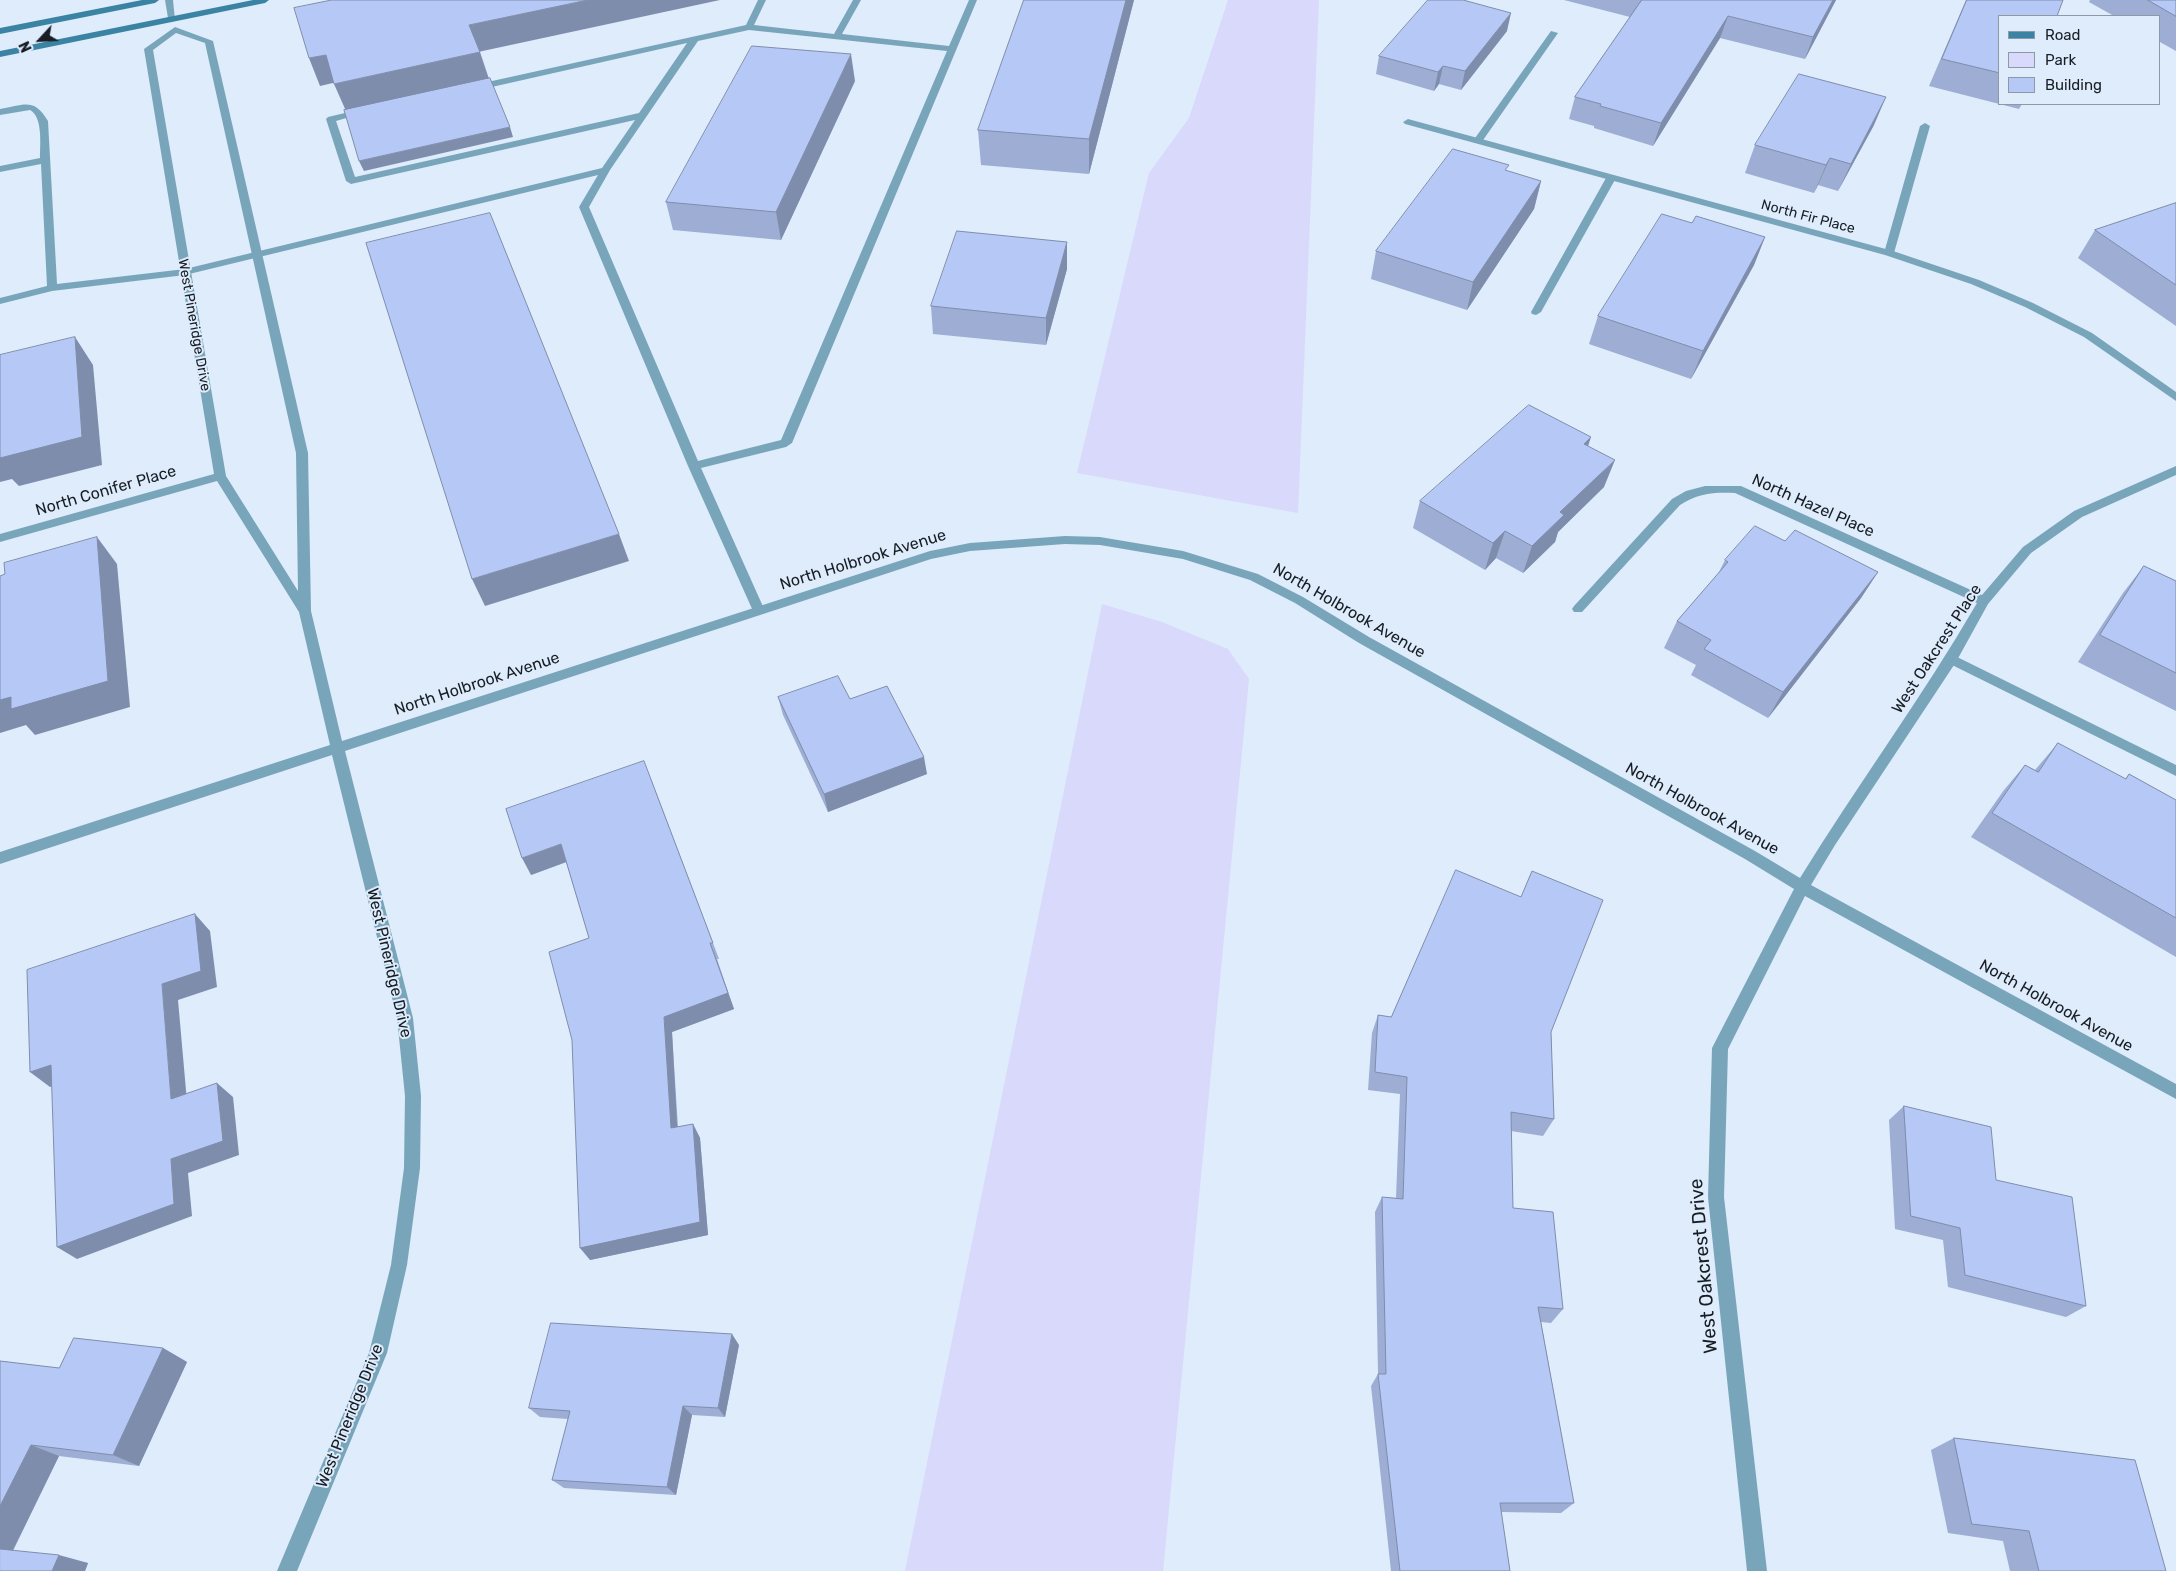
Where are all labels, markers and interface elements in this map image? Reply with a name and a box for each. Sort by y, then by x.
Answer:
north arrow [15,15,65,65]
legend [1998,15,2161,105]
text: Road [2045,26,2081,44]
text: N [16,38,36,55]
text: Park [2045,51,2076,69]
text: Building [2045,76,2102,94]
street label: North Fir Place [1759,196,1857,238]
street label: West Pineridge Drive [174,258,214,392]
street label: North Conifer Place [33,462,179,520]
street label: North Hazel Place [1749,470,1877,542]
street label: North Holbrook Avenue [778,526,948,594]
street label: North Holbrook Avenue [1269,559,1429,663]
street label: West Oakcrest Place [1888,581,1986,717]
street label: North Holbrook Avenue [392,648,562,720]
street label: North Holbrook Avenue [1622,759,1782,859]
street label: West Pineridge Drive [362,886,416,1040]
street label: North Holbrook Avenue [1976,956,2136,1056]
street label: West Oakcrest Drive [1685,1178,1723,1354]
street label: West Pineridge Drive [312,1341,388,1491]

